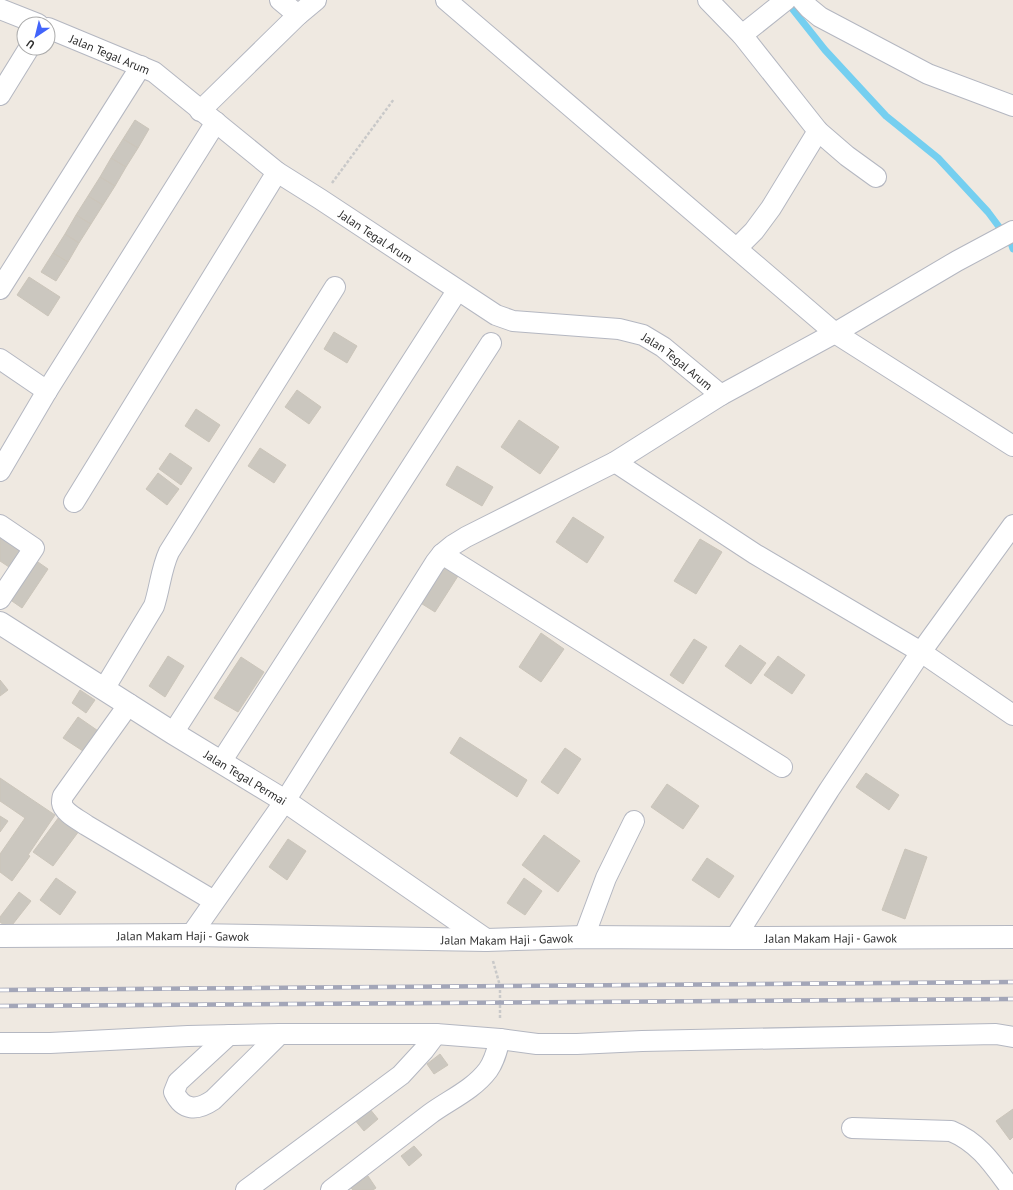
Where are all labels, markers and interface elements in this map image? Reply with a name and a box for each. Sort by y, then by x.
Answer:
north arrow [16,16,56,56]
street label: Jalan Tegal Arum [67,30,152,77]
text: U [23,36,37,52]
street label: Jalan Tegal Arum [335,205,416,266]
street label: Jalan Tegal Arum [639,328,716,393]
street label: Jalan Tegal Permai [201,746,290,808]
street label: Jalan Makam Haji - Gawok [116,927,250,943]
street label: Jalan Makam Haji - Gawok [440,930,574,948]
street label: Jalan Makam Haji - Gawok [764,930,897,945]

